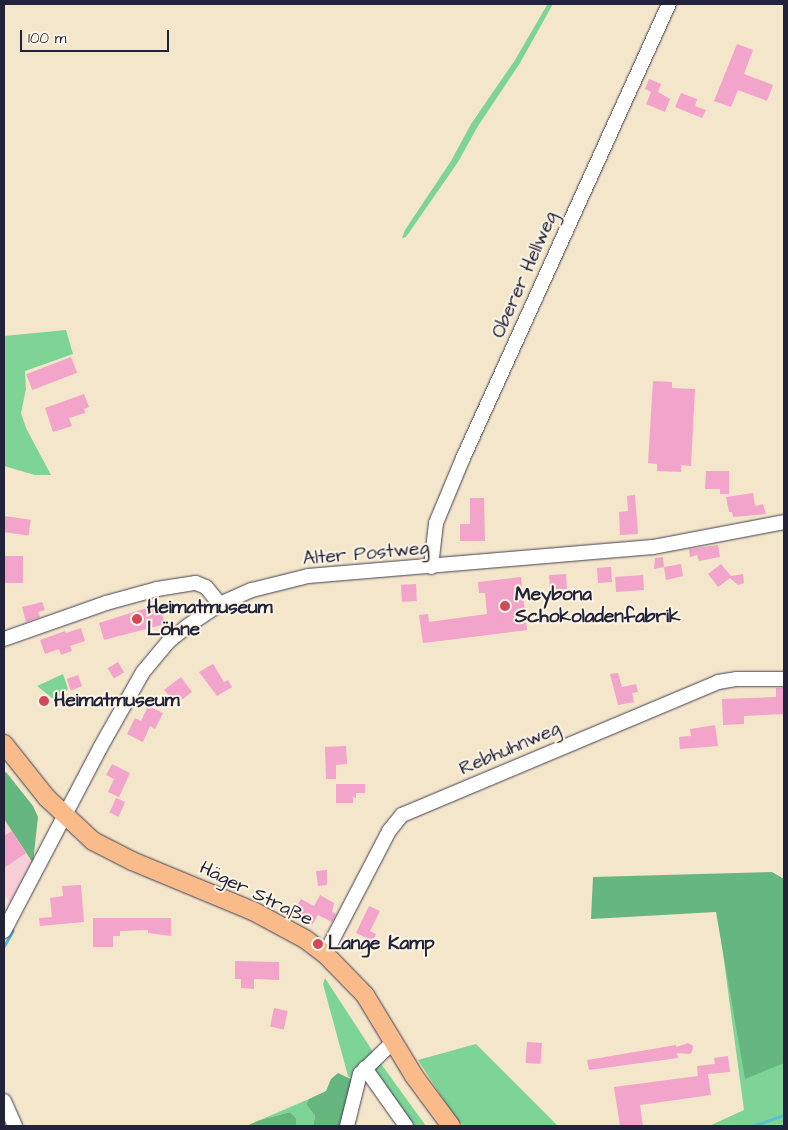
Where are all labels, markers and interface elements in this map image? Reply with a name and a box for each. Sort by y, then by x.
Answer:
scale bar [22,20,171,52]
text: 100 m [28,28,67,49]
street label: Oberer Hellweg [487,208,563,342]
street label: Alter Postweg [302,537,430,571]
place label: Meybona Schokoladenfabrik [515,584,681,628]
place label: Heimatmuseum Löhne [147,597,272,641]
marker: Meybona Schokoladenfabrik [499,600,511,612]
marker: Heimatmuseum Löhne [131,613,143,625]
place label: Heimatmuseum [54,690,179,712]
marker: Heimatmuseum [38,695,50,707]
street label: Rebhuhnweg [456,717,564,781]
street label: Häger Straße [196,857,316,931]
place label: Lange Kamp [328,933,435,955]
marker: Lange Kamp [312,938,324,950]

